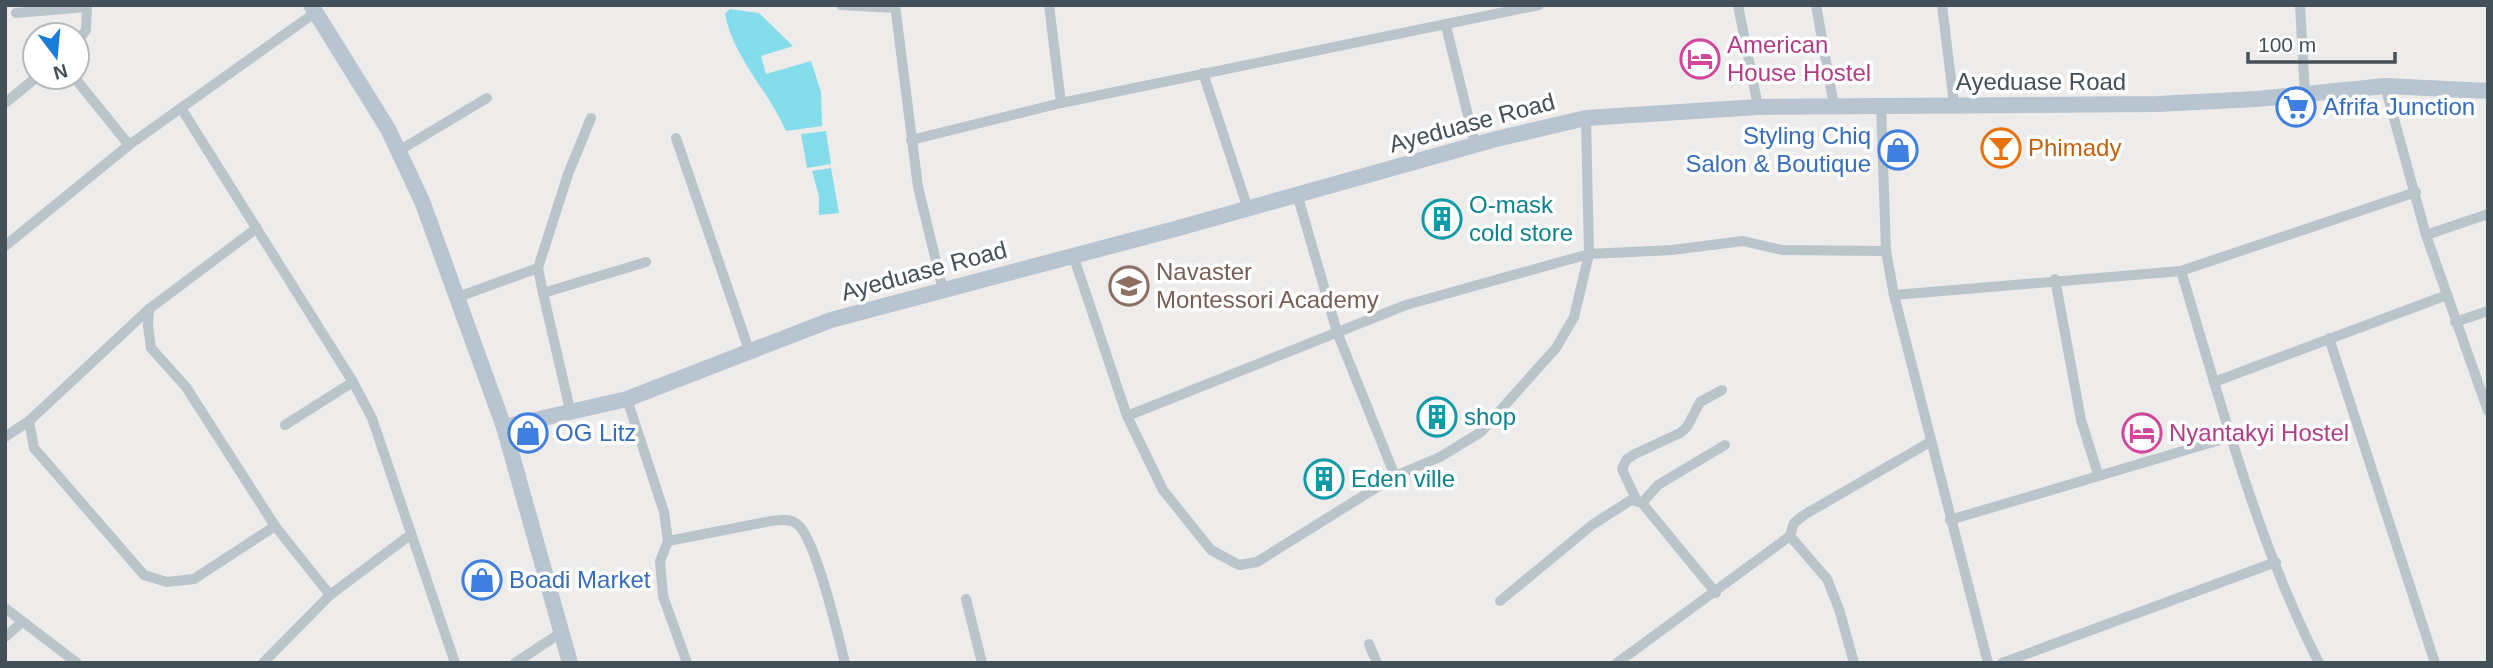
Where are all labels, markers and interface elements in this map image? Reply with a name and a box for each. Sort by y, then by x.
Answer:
north arrow [21,21,91,91]
scale bar [2248,21,2395,65]
place label: American House Hostel [1727,31,1871,86]
text: 100 m [2258,33,2316,56]
hotel icon: American House Hostel [1679,38,1721,80]
text: N [51,60,70,84]
street label: Ayeduase Road [1956,68,2126,95]
supermarket icon: Afrifa Junction [2275,86,2317,128]
street label: Ayeduase Road [1386,87,1558,158]
place label: Afrifa Junction [2323,93,2475,120]
place label: Styling Chiq Salon & Boutique [1686,122,1871,177]
bar icon: Phimady [1980,127,2022,169]
shop icon: Styling Chiq Salon & Boutique [1877,129,1919,171]
place label: Phimady [2028,134,2121,161]
place label: O-mask cold store [1469,191,1573,246]
building icon: O-mask cold store [1421,198,1463,240]
street label: Ayeduase Road [838,235,1010,306]
place label: Navaster Montessori Academy [1156,258,1379,313]
school or university icon: Navaster Montessori Academy [1108,265,1150,307]
building icon: shop [1416,396,1458,438]
place label: shop [1464,403,1516,430]
shop icon: OG Litz [507,412,549,454]
hotel icon: Nyantakyi Hostel [2121,412,2163,454]
place label: OG Litz [555,419,636,446]
place label: Nyantakyi Hostel [2169,419,2349,446]
building icon: Eden ville [1303,458,1345,500]
place label: Eden ville [1351,465,1455,492]
shop icon: Boadi Market [461,559,503,601]
place label: Boadi Market [509,566,651,593]

